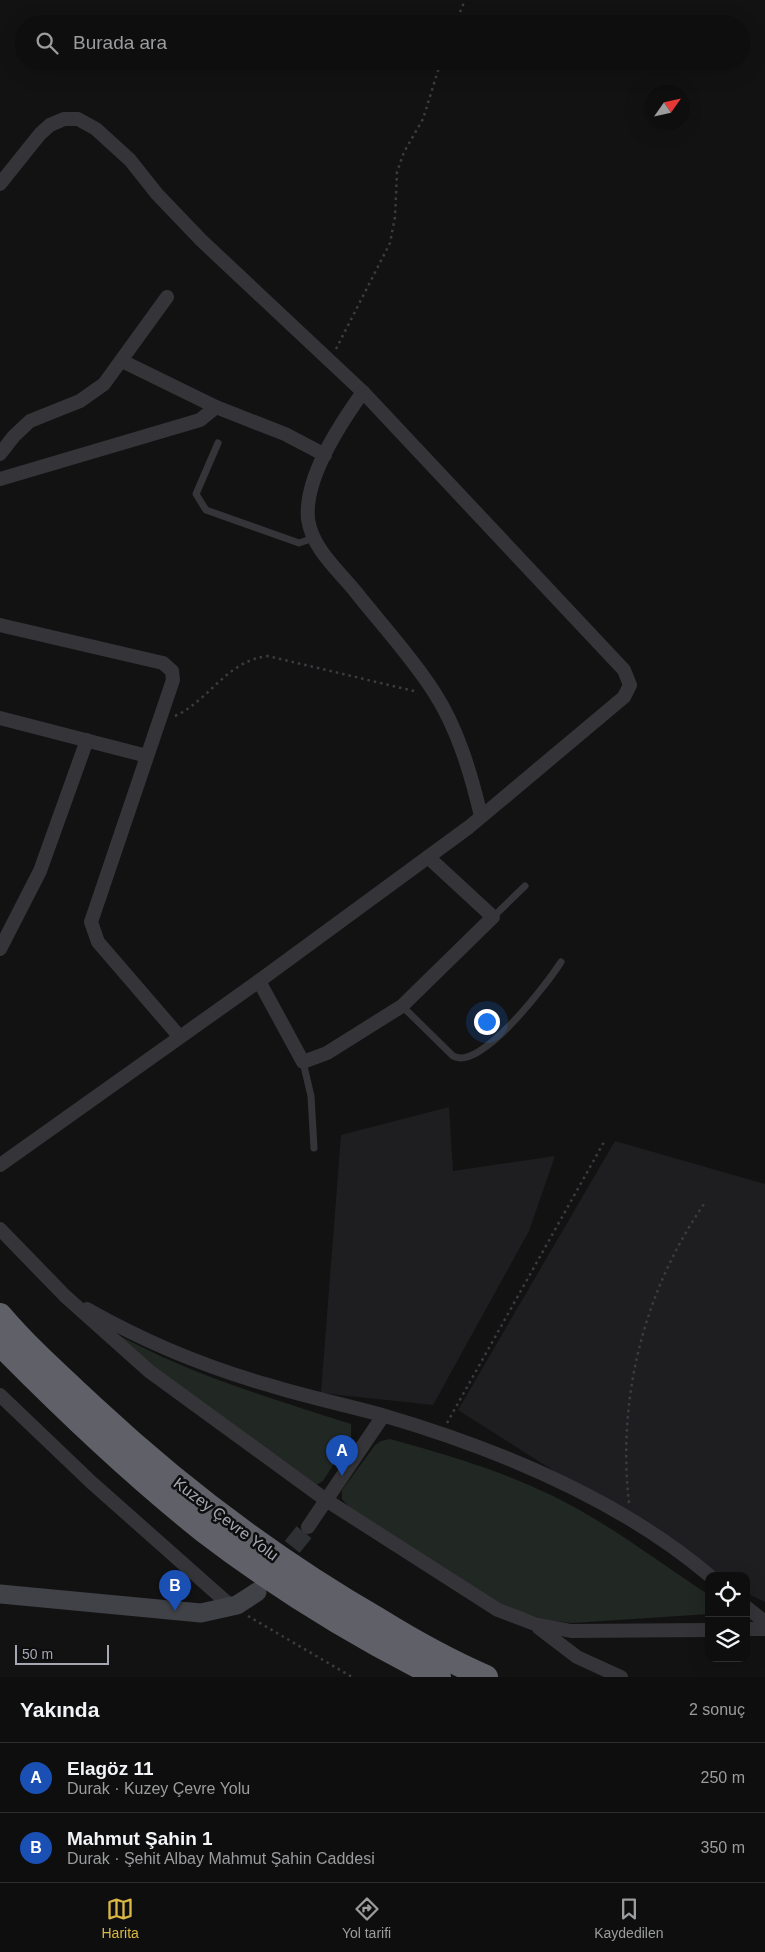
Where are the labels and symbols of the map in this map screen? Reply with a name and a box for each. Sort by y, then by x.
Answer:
north arrow [645,85,690,130]
your location [474,1009,500,1035]
pin: A [326,1435,358,1476]
street label: Kuzey Çevre Yolu [170,1474,282,1564]
pin: B [159,1570,191,1611]
scale bar [15,1642,109,1665]

